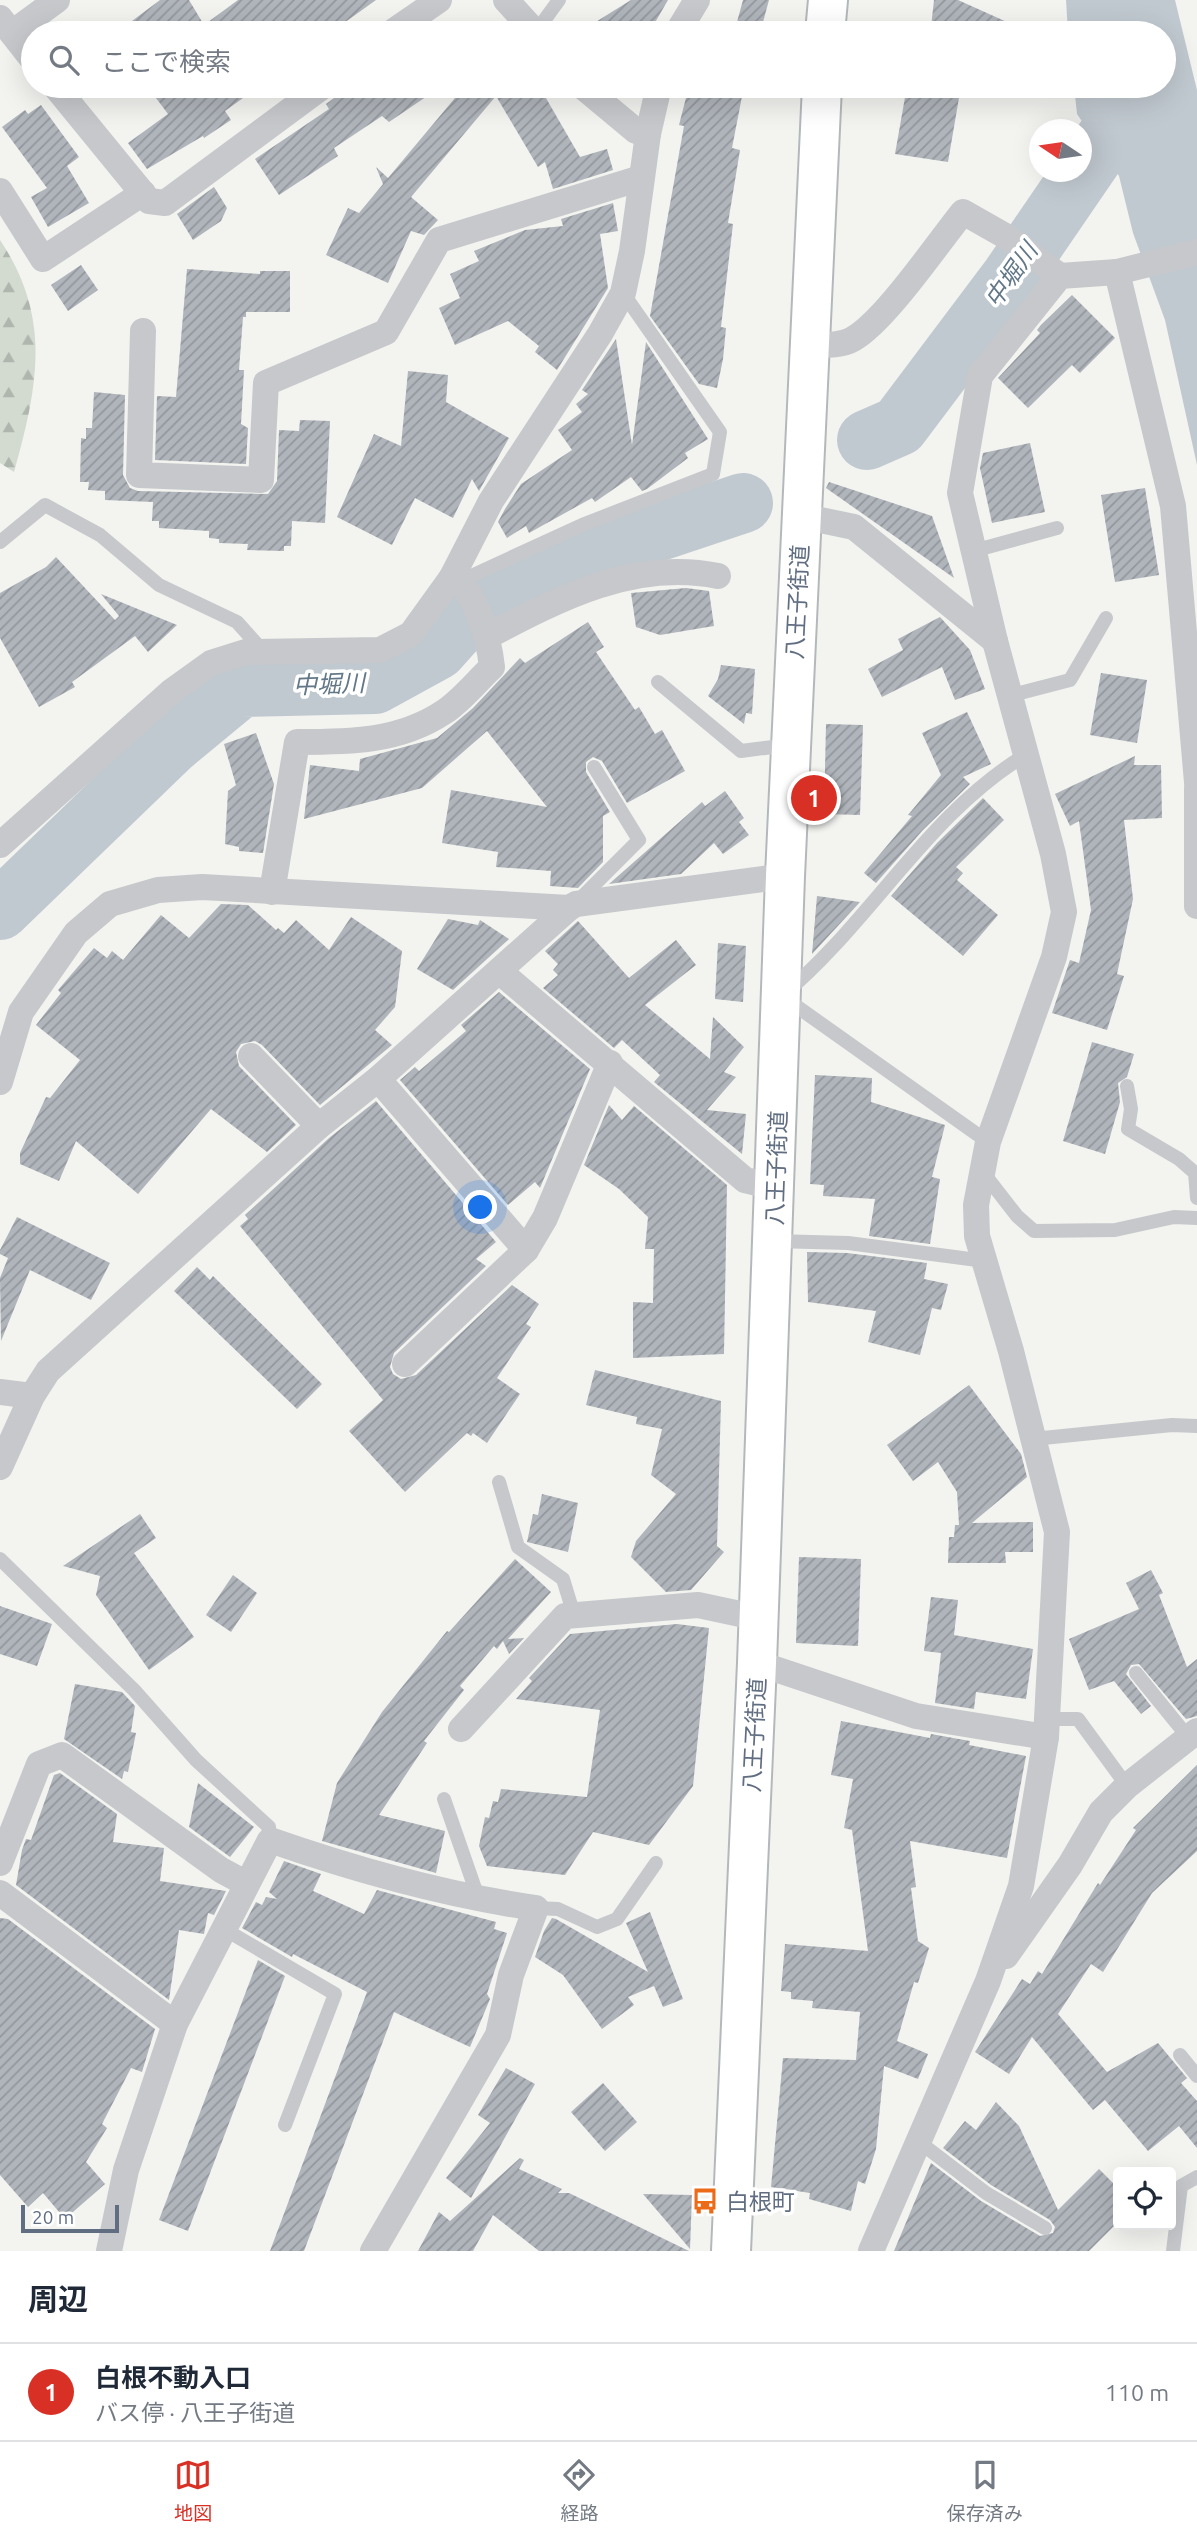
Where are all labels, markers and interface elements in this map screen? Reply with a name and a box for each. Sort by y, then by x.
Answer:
search box [21,21,1176,98]
icon: search [45,41,83,79]
text: ここで検索 [101,47,231,76]
north arrow [1029,119,1092,182]
water label: 中堀川 [979,235,1044,312]
street label: 八王子街道 [782,544,812,660]
water label: 中堀川 [293,669,368,699]
pin: 1 [791,772,837,824]
street label: 八王子街道 [762,1110,790,1226]
your location [463,1190,497,1224]
street label: 八王子街道 [739,1677,769,1793]
map controls [1113,2167,1176,2230]
button: locate [1113,2167,1176,2230]
bus stop icon: 白根町 [690,2186,720,2216]
place label: 白根町 [726,2189,795,2214]
scale bar [21,2202,119,2234]
text: 20 m [32,2206,74,2228]
text: 周辺 [28,2282,88,2316]
text: 白根不動入口 [95,2363,251,2392]
text: 1 [45,2380,57,2405]
text: 110 m [1105,2380,1169,2405]
text: バス停 · 八王子街道 [95,2400,295,2425]
tab: 地図 [174,2456,212,2525]
tab: 経路 [560,2456,599,2525]
tab: 保存済み [947,2456,1023,2525]

